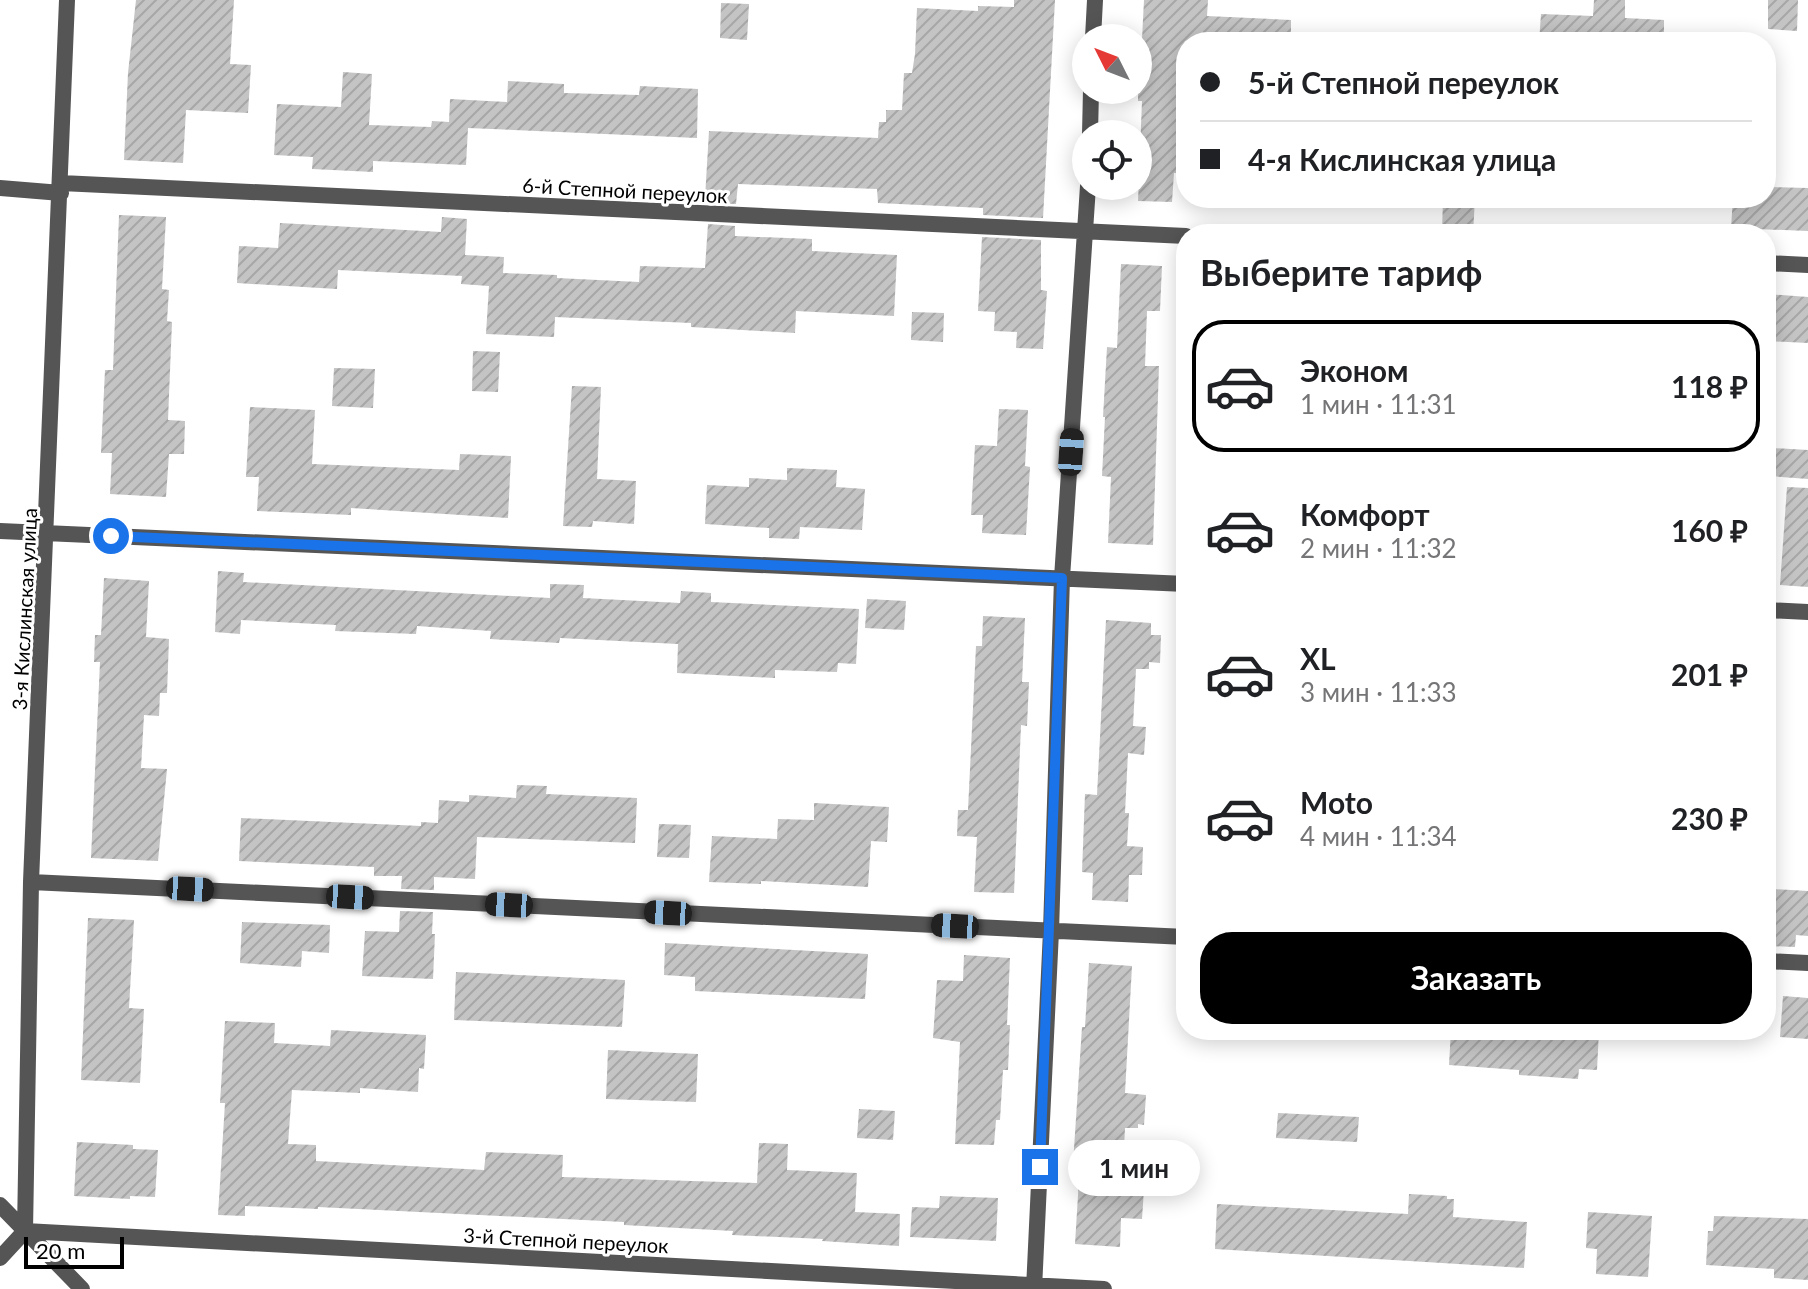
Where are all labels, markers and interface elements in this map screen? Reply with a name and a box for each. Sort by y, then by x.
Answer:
north arrow [1072,24,1152,104]
map controls [1072,24,1152,200]
text: 5-й Степной переулок [1248,64,1559,100]
button: locate [1072,120,1152,200]
text: 4-я Кислинская улица [1248,141,1556,177]
street label: 6-й Степной переулок [522,173,729,207]
text: Выберите тариф [1200,250,1482,294]
icon: car [1204,350,1276,422]
text: Эконом [1300,352,1409,388]
text: 118 ₽ [1671,368,1748,404]
text: 1 мин · 11:31 [1300,388,1457,420]
car [1057,427,1085,477]
icon: car [1204,494,1276,566]
text: Комфорт [1300,496,1430,532]
street label: 3-я Кислинская улица [7,507,41,711]
text: 160 ₽ [1671,512,1748,548]
route start [93,518,129,554]
text: 2 мин · 11:32 [1300,532,1457,564]
icon: car [1204,638,1276,710]
text: XL [1300,640,1336,676]
text: 201 ₽ [1671,656,1748,692]
text: 3 мин · 11:33 [1300,676,1457,708]
icon: car [1204,782,1276,854]
text: Moto [1300,784,1373,820]
text: 230 ₽ [1671,800,1748,836]
text: 4 мин · 11:34 [1300,820,1457,852]
car [165,876,215,902]
car [325,884,375,910]
car [484,892,534,918]
car [643,900,693,926]
car [930,913,980,939]
button: Заказать [1200,932,1752,1024]
callout: 1 мин [1068,1139,1200,1195]
route end [1022,1149,1058,1185]
text: 1 мин [1099,1152,1169,1184]
street label: 3-й Степной переулок [463,1223,670,1257]
scale bar [24,1233,124,1269]
text: 20 m [36,1237,85,1264]

